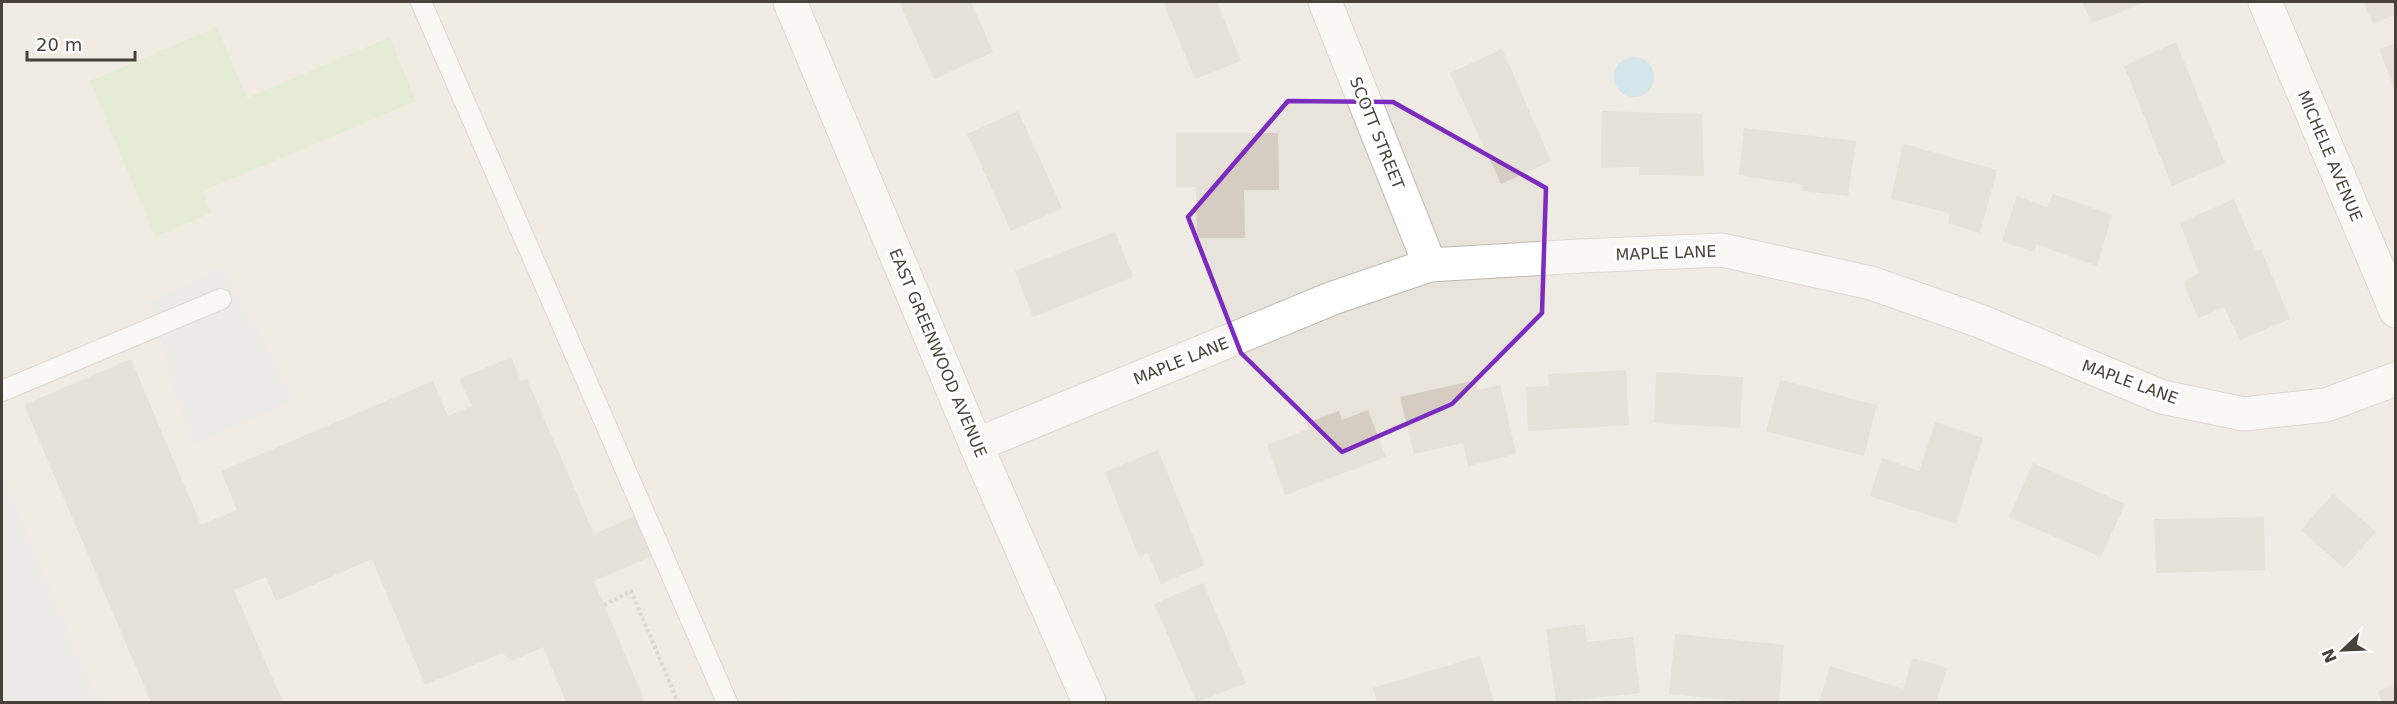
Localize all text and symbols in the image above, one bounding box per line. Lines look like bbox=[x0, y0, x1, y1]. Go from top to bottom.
scale bar bbox=[27, 24, 135, 62]
text: 20 m bbox=[36, 34, 82, 55]
street label: SCOTT STREET bbox=[1346, 74, 1408, 192]
street label: MICHELE AVENUE bbox=[2294, 88, 2366, 224]
street label: MAPLE LANE bbox=[1615, 242, 1717, 264]
street label: EAST GREENWOOD AVENUE bbox=[885, 246, 991, 460]
street label: MAPLE LANE bbox=[1131, 333, 1231, 389]
street label: MAPLE LANE bbox=[2079, 356, 2181, 408]
north arrow bbox=[2313, 620, 2373, 680]
text: N bbox=[2318, 646, 2341, 666]

